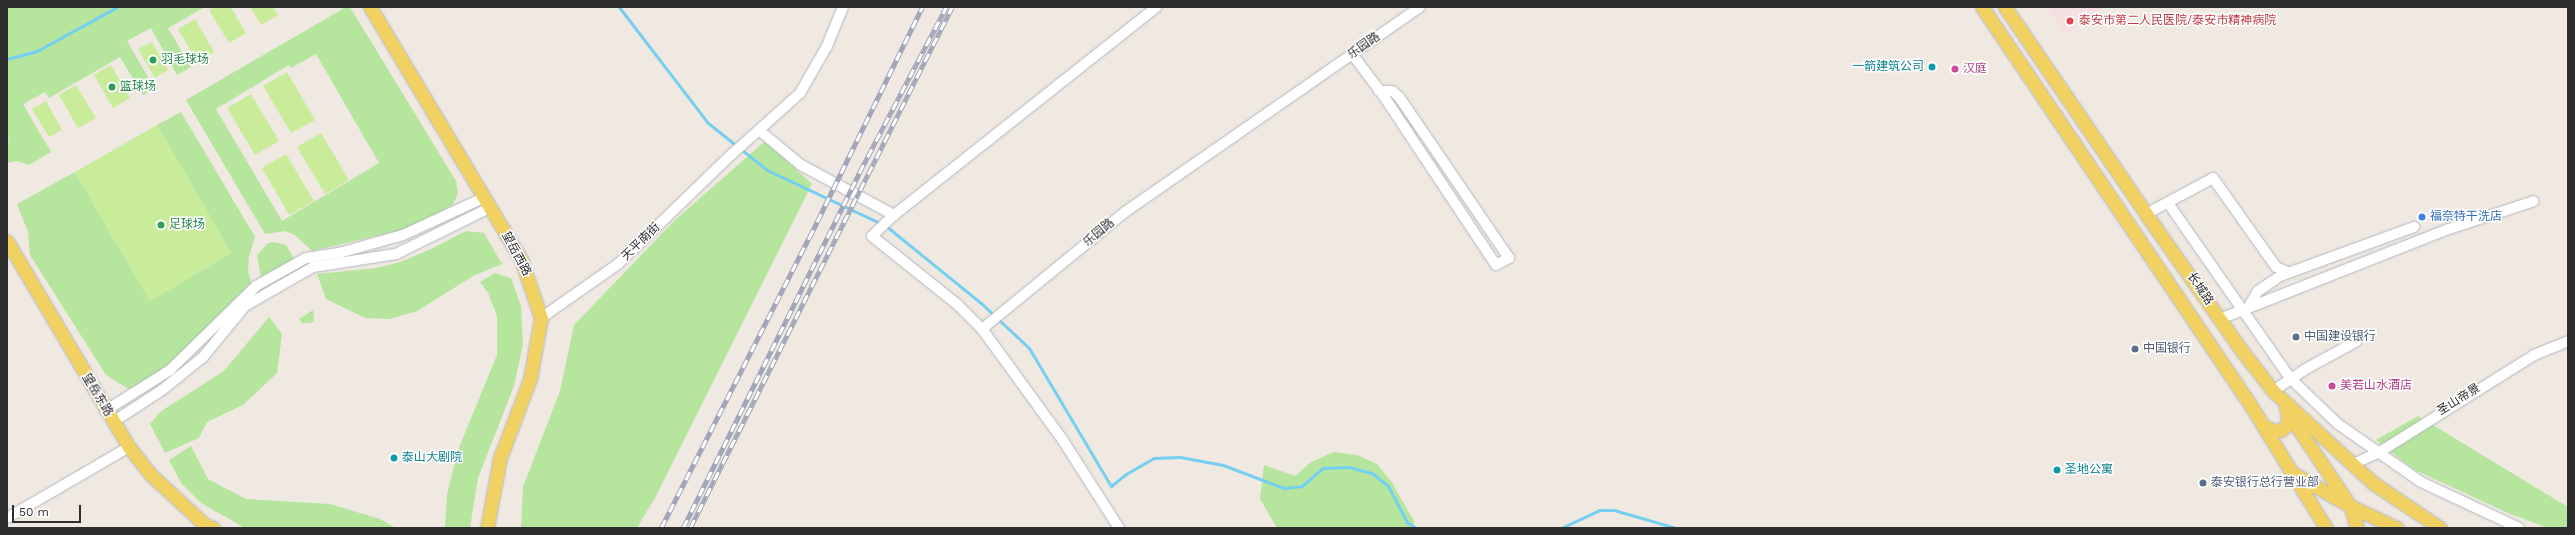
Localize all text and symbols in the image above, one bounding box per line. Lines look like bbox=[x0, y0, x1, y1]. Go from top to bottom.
place label: 泰安市第二人民医院/泰安市精神病院 bbox=[2079, 14, 2276, 28]
marker: 泰安市第二人民医院/泰安市精神病院 bbox=[2064, 15, 2076, 27]
street label: 乐园路 bbox=[1345, 30, 1383, 62]
place label: 羽毛球场 bbox=[161, 53, 209, 67]
marker: 羽毛球场 bbox=[148, 55, 158, 65]
place label: 一箭建筑公司 bbox=[1852, 60, 1924, 74]
marker: 一箭建筑公司 bbox=[1927, 62, 1937, 72]
place label: 汉庭 bbox=[1963, 62, 1987, 76]
marker: 汉庭 bbox=[1950, 64, 1960, 74]
place label: 篮球场 bbox=[120, 80, 156, 94]
marker: 篮球场 bbox=[107, 82, 117, 92]
place label: 福奈特干洗店 bbox=[2430, 210, 2502, 224]
marker: 福奈特干洗店 bbox=[2417, 212, 2427, 222]
street label: 乐园路 bbox=[1081, 216, 1117, 250]
place label: 足球场 bbox=[169, 218, 205, 232]
marker: 足球场 bbox=[156, 220, 166, 230]
street label: 天平南街 bbox=[619, 220, 663, 264]
street label: 望岳西路 bbox=[498, 229, 534, 279]
street label: 长城路 bbox=[2184, 270, 2216, 308]
place label: 中国建设银行 bbox=[2304, 330, 2376, 344]
marker: 中国建设银行 bbox=[2291, 332, 2301, 342]
place label: 中国银行 bbox=[2143, 342, 2191, 356]
marker: 中国银行 bbox=[2130, 344, 2140, 354]
street label: 望岳东路 bbox=[78, 371, 116, 419]
place label: 美若山水酒店 bbox=[2340, 379, 2412, 393]
marker: 美若山水酒店 bbox=[2327, 381, 2337, 391]
street label: 圣山帝景 bbox=[2435, 381, 2483, 419]
place label: 泰山大剧院 bbox=[402, 451, 462, 465]
marker: 泰山大剧院 bbox=[389, 453, 399, 463]
place label: 圣地公寓 bbox=[2065, 463, 2113, 477]
marker: 圣地公寓 bbox=[2052, 465, 2062, 475]
place label: 泰安银行总行营业部 bbox=[2211, 476, 2319, 490]
marker: 泰安银行总行营业部 bbox=[2198, 478, 2208, 488]
scale bar bbox=[14, 497, 83, 523]
text: 50 m bbox=[19, 505, 49, 519]

